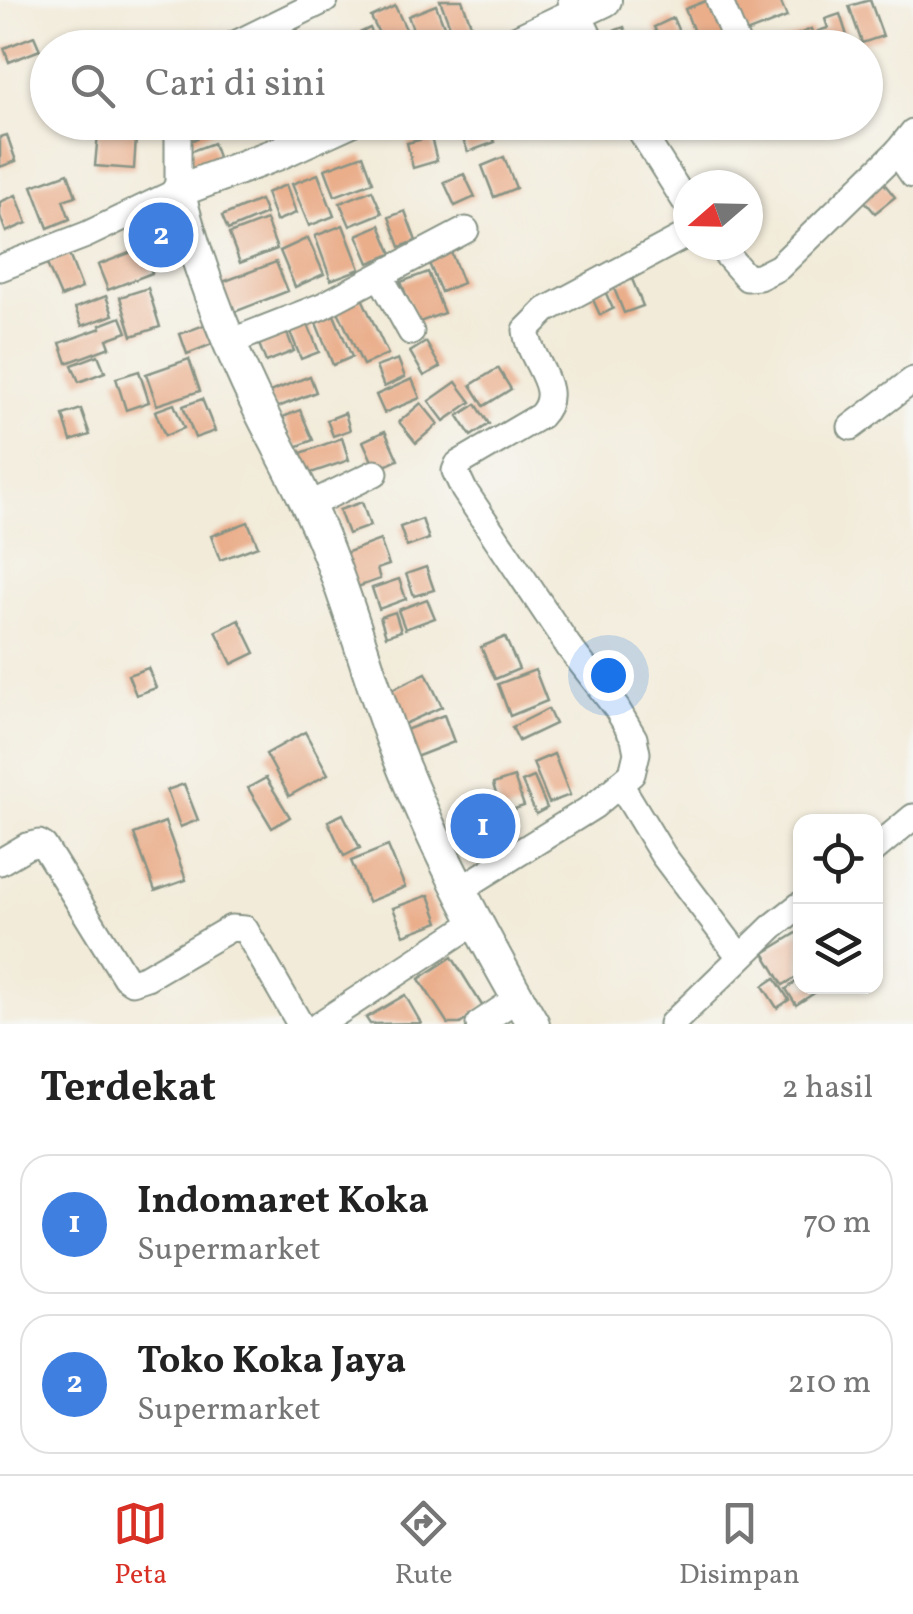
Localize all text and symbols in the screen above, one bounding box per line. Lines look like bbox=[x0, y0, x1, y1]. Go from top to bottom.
search box bbox=[30, 30, 883, 140]
icon: search bbox=[65, 58, 120, 113]
text: Cari di sini bbox=[145, 59, 326, 112]
north arrow bbox=[673, 170, 763, 260]
pin: 2 bbox=[128, 198, 194, 272]
your location bbox=[583, 650, 634, 701]
pin: 1 bbox=[450, 788, 516, 864]
map controls bbox=[793, 814, 883, 994]
button: locate bbox=[793, 814, 883, 904]
button: layers bbox=[793, 904, 883, 994]
text: Terdekat bbox=[40, 1060, 216, 1119]
text: 2 hasil bbox=[782, 1067, 873, 1111]
text: Indomaret Koka bbox=[137, 1176, 429, 1229]
text: 1 bbox=[68, 1202, 81, 1246]
text: 70 m bbox=[803, 1202, 871, 1246]
text: Supermarket bbox=[137, 1229, 321, 1273]
text: Toko Koka Jaya bbox=[137, 1336, 406, 1389]
text: 2 bbox=[66, 1362, 83, 1406]
text: 210 m bbox=[787, 1362, 871, 1406]
text: Supermarket bbox=[137, 1389, 321, 1433]
tab: Peta bbox=[113, 1496, 168, 1595]
tab: Rute bbox=[395, 1496, 452, 1595]
tab: Disimpan bbox=[679, 1496, 800, 1595]

